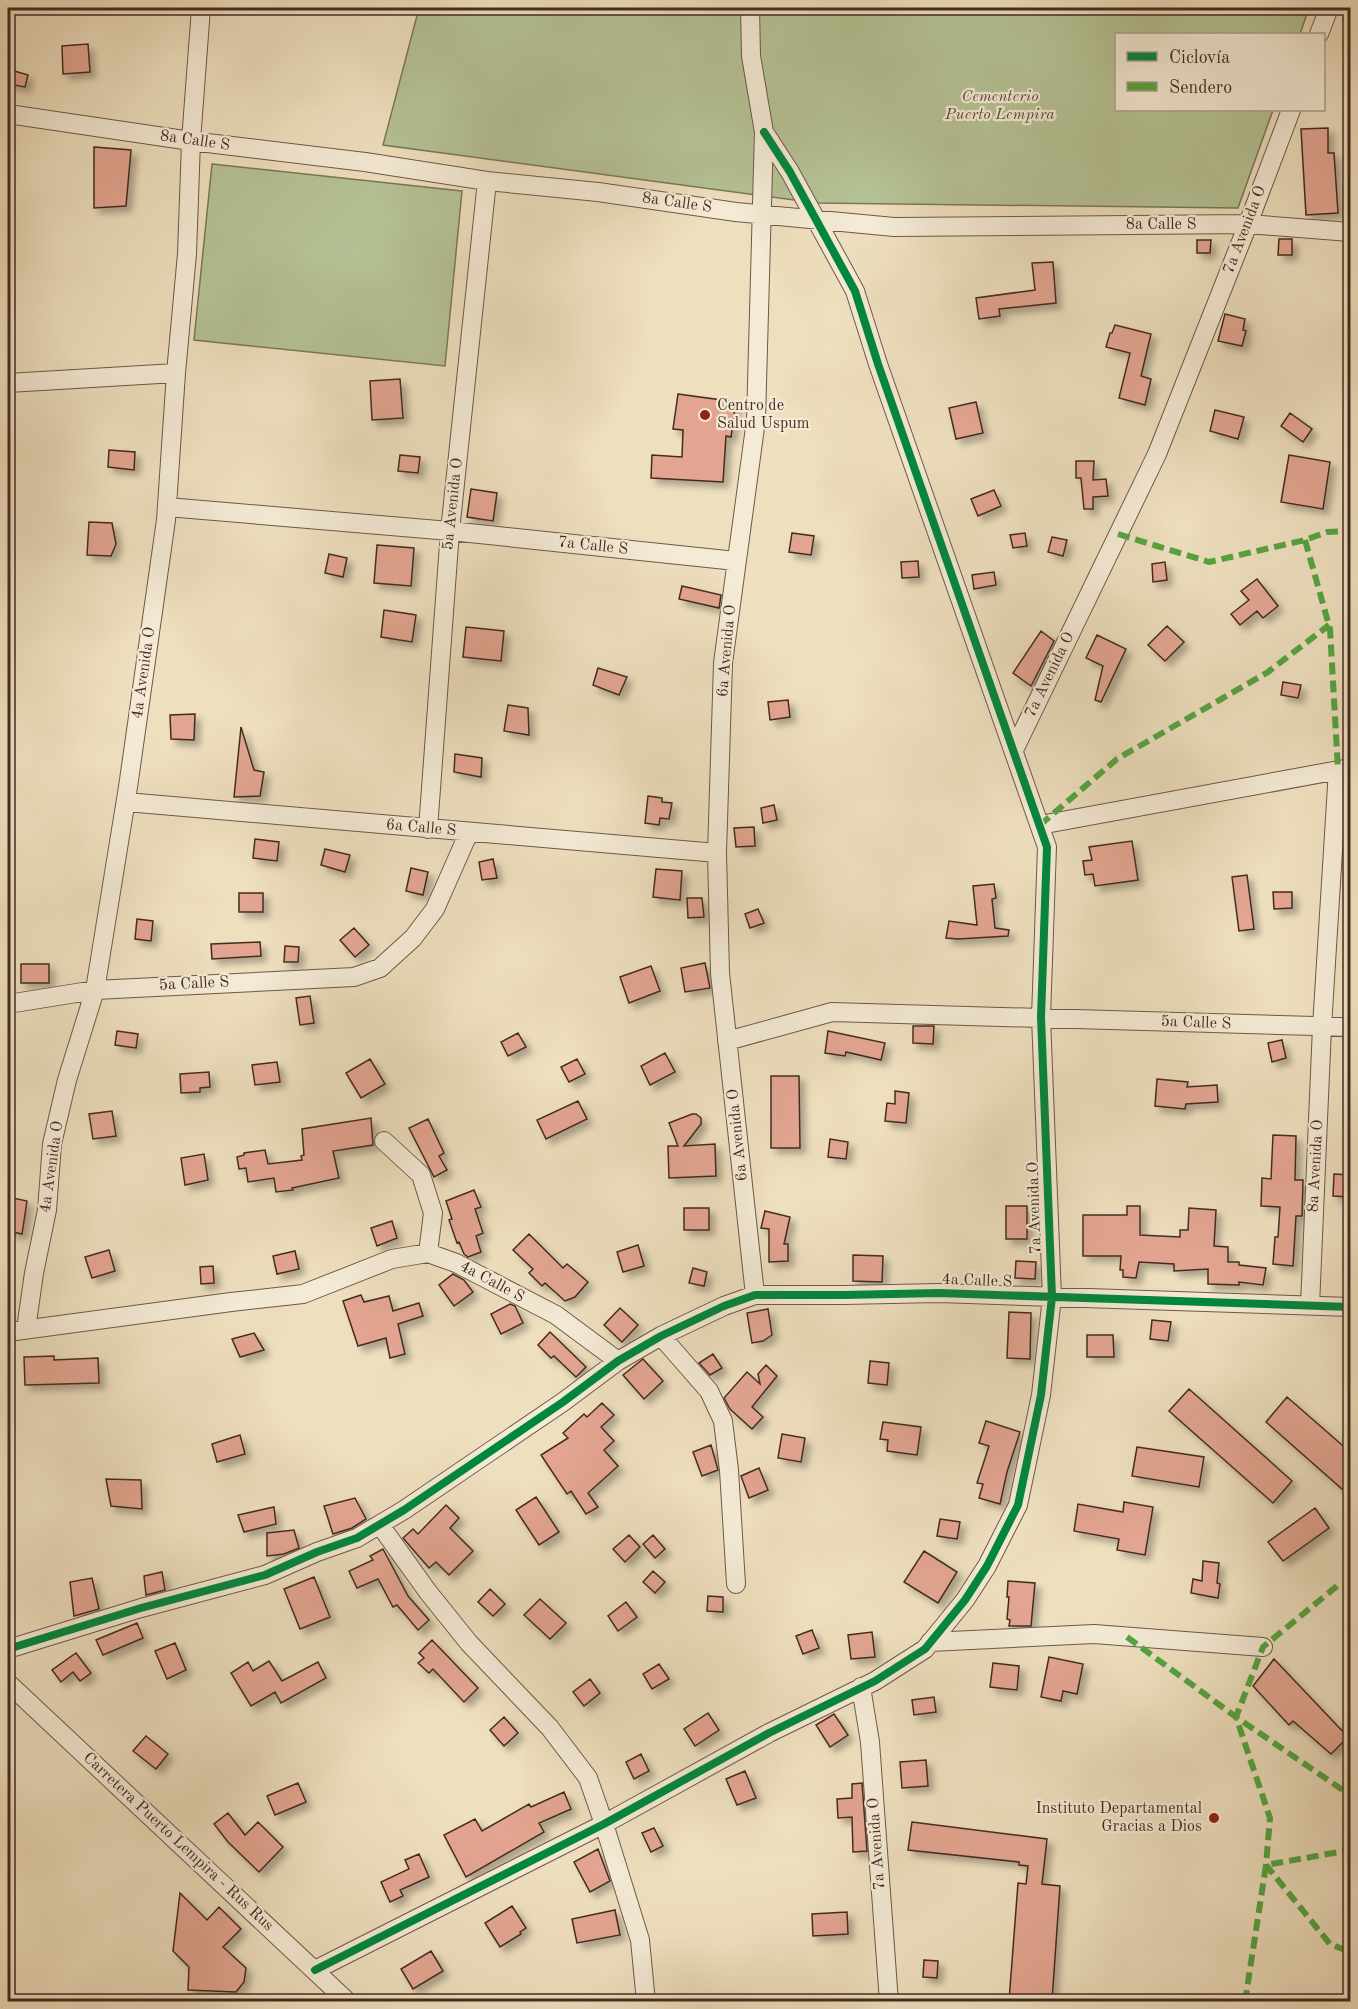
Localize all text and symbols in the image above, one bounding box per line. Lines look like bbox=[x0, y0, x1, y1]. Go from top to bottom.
legend bbox=[1115, 33, 1325, 111]
text: Ciclovía bbox=[1169, 49, 1230, 67]
text: Sendero bbox=[1169, 79, 1232, 97]
park label: Cementerio Puerto Lempira bbox=[944, 89, 1055, 123]
street label: 8a Calle S bbox=[159, 128, 231, 154]
street label: 7a Avenida O bbox=[1221, 184, 1269, 276]
street label: 8a Calle S bbox=[641, 190, 713, 216]
street label: 8a Calle S bbox=[1126, 217, 1196, 233]
place label: Centro de Salud Uspum bbox=[717, 398, 810, 432]
marker: Centro de Salud Uspum bbox=[698, 408, 712, 422]
street label: 5a Avenida O bbox=[440, 457, 466, 551]
street label: 7a Calle S bbox=[557, 534, 629, 558]
street label: 6a Avenida O bbox=[715, 604, 739, 698]
street label: 4a Avenida O bbox=[130, 626, 158, 720]
street label: 7a Avenida O bbox=[1022, 630, 1078, 720]
street label: 6a Calle S bbox=[385, 817, 457, 839]
street label: 5a Calle S bbox=[158, 974, 230, 994]
street label: 5a Calle S bbox=[1160, 1014, 1232, 1032]
street label: 6a Avenida O bbox=[725, 1088, 751, 1182]
street label: 8a Avenida O bbox=[1306, 1119, 1326, 1213]
street label: 4a Avenida O bbox=[38, 1120, 66, 1214]
street label: 7a Avenida O bbox=[1025, 1161, 1045, 1255]
street label: 4a Calle S bbox=[457, 1258, 527, 1306]
street label: 4a Calle S bbox=[941, 1272, 1013, 1290]
street label: Carretera Puerto Lempira - Rus Rus bbox=[80, 1750, 276, 1934]
street label: 7a Avenida O bbox=[866, 1797, 888, 1891]
place label: Instituto Departamental Gracias a Dios bbox=[1035, 1801, 1202, 1835]
marker: Instituto Departamental Gracias a Dios bbox=[1207, 1811, 1221, 1825]

